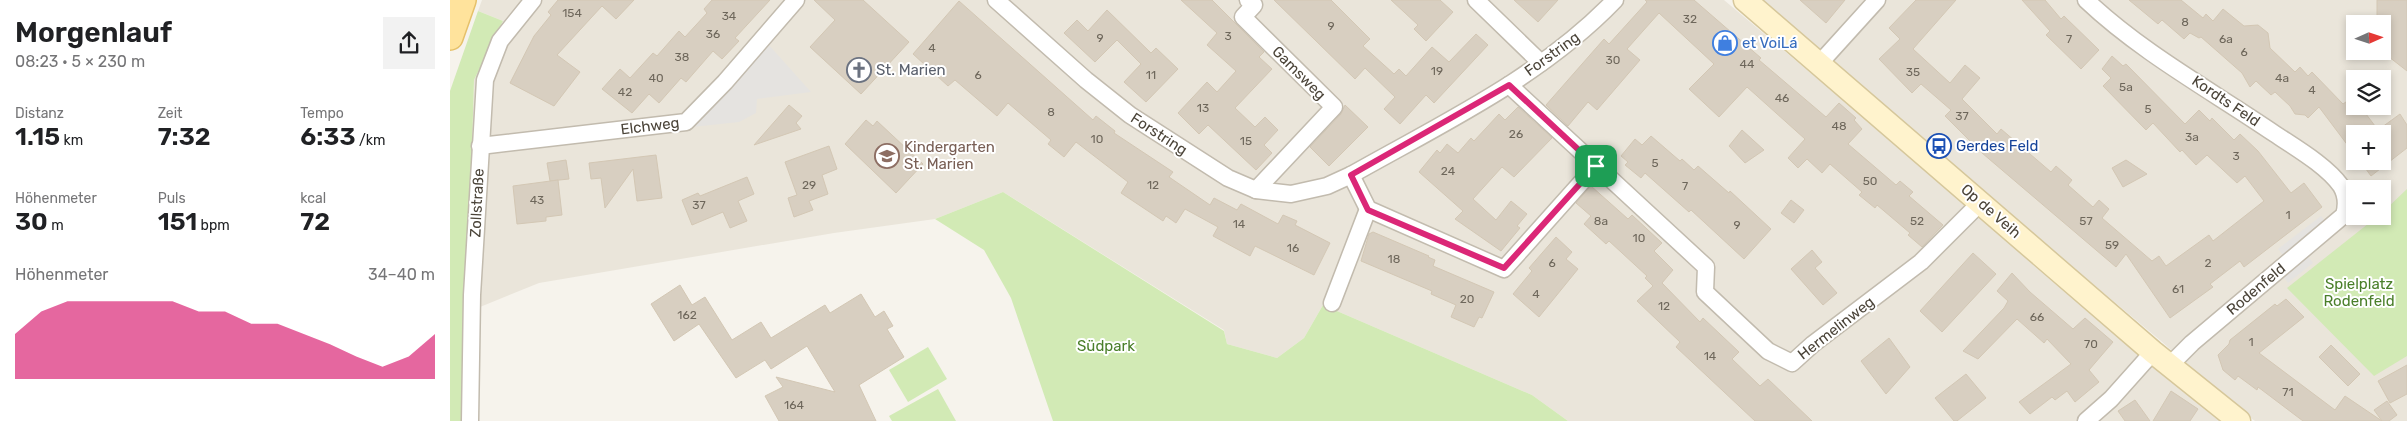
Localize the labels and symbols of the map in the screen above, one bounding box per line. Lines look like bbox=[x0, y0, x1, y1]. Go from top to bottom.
house number: 154 bbox=[562, 6, 582, 20]
house number: 34 bbox=[722, 9, 737, 23]
house number: 32 bbox=[1683, 12, 1697, 26]
house number: 8 bbox=[2181, 15, 2189, 29]
north arrow bbox=[2346, 15, 2391, 60]
house number: 9 bbox=[1327, 19, 1335, 33]
house number: 36 bbox=[706, 27, 720, 41]
street label: Forstring bbox=[1521, 28, 1583, 80]
house number: 3 bbox=[1224, 29, 1232, 43]
shop icon: et VoiLá bbox=[1712, 30, 1738, 56]
house number: 9 bbox=[1096, 31, 1104, 45]
house number: 7 bbox=[2066, 32, 2072, 46]
house number: 6a bbox=[2219, 32, 2233, 46]
place label: et VoiLá bbox=[1742, 34, 1798, 52]
house number: 4 bbox=[928, 41, 936, 55]
street label: Gamsweg bbox=[1268, 42, 1330, 104]
house number: 6 bbox=[2240, 45, 2248, 59]
house number: 38 bbox=[675, 50, 689, 64]
house number: 30 bbox=[1606, 53, 1620, 67]
church icon: St. Marien bbox=[846, 57, 872, 83]
house number: 44 bbox=[1740, 57, 1755, 71]
place label: St. Marien bbox=[876, 61, 946, 79]
house number: 19 bbox=[1431, 64, 1443, 78]
house number: 35 bbox=[1906, 65, 1920, 79]
house number: 6 bbox=[974, 68, 982, 82]
house number: 11 bbox=[1146, 68, 1156, 82]
house number: 40 bbox=[648, 71, 664, 85]
house number: 4a bbox=[2275, 71, 2289, 85]
street label: Kordts Feld bbox=[2188, 72, 2264, 130]
house number: 5a bbox=[2119, 80, 2133, 94]
house number: 4 bbox=[2308, 83, 2316, 97]
house number: 42 bbox=[618, 85, 632, 99]
house number: 46 bbox=[1775, 91, 1789, 105]
house number: 13 bbox=[1197, 101, 1209, 115]
house number: 5 bbox=[2144, 102, 2152, 116]
house number: 8 bbox=[1047, 105, 1055, 119]
street label: Forstring bbox=[1127, 109, 1191, 159]
house number: 37 bbox=[1955, 109, 1969, 123]
street label: Elchweg bbox=[620, 113, 680, 139]
house number: 48 bbox=[1831, 119, 1847, 133]
house number: 26 bbox=[1509, 127, 1523, 141]
house number: 3a bbox=[2185, 130, 2199, 144]
house number: 10 bbox=[1091, 132, 1103, 146]
bus stop icon: Gerdes Feld bbox=[1926, 133, 1952, 159]
house number: 15 bbox=[1240, 134, 1252, 148]
place label: Gerdes Feld bbox=[1956, 137, 2038, 155]
place label: Kindergarten St. Marien bbox=[904, 138, 995, 173]
school or university icon: Kindergarten St. Marien bbox=[874, 143, 900, 169]
pin bbox=[1575, 145, 1617, 187]
house number: 3 bbox=[2232, 149, 2240, 163]
house number: 5 bbox=[1651, 156, 1659, 170]
house number: 24 bbox=[1441, 164, 1456, 178]
street label: Zollstraße bbox=[466, 168, 488, 238]
house number: 50 bbox=[1863, 174, 1877, 188]
house number: 29 bbox=[802, 178, 816, 192]
house number: 12 bbox=[1147, 178, 1159, 192]
house number: 7 bbox=[1682, 179, 1688, 193]
street label: Op de Veih bbox=[1957, 180, 2025, 242]
house number: 43 bbox=[530, 193, 544, 207]
house number: 37 bbox=[692, 198, 706, 212]
house number: 1 bbox=[2285, 208, 2291, 222]
house number: 8a bbox=[1594, 214, 1608, 228]
house number: 52 bbox=[1910, 214, 1924, 228]
house number: 57 bbox=[2079, 214, 2093, 228]
house number: 14 bbox=[1233, 217, 1246, 231]
house number: 9 bbox=[1733, 218, 1741, 232]
house number: 10 bbox=[1633, 231, 1645, 245]
house number: 59 bbox=[2105, 238, 2119, 252]
house number: 16 bbox=[1287, 241, 1299, 255]
house number: 18 bbox=[1388, 252, 1400, 266]
house number: 6 bbox=[1548, 256, 1556, 270]
house number: 2 bbox=[2204, 256, 2212, 270]
street label: Rodenfeld bbox=[2223, 259, 2289, 319]
park label: Spielplatz Rodenfeld bbox=[2323, 275, 2395, 310]
house number: 61 bbox=[2172, 282, 2184, 296]
house number: 4 bbox=[1532, 287, 1540, 301]
house number: 20 bbox=[1460, 292, 1474, 306]
street label: Hermelinweg bbox=[1794, 293, 1878, 363]
house number: 12 bbox=[1658, 299, 1670, 313]
house number: 162 bbox=[677, 308, 697, 322]
house number: 66 bbox=[2030, 310, 2044, 324]
house number: 1 bbox=[2248, 335, 2254, 349]
park label: Südpark bbox=[1077, 337, 1135, 355]
house number: 70 bbox=[2084, 337, 2098, 351]
house number: 14 bbox=[1704, 349, 1717, 363]
house number: 71 bbox=[2282, 385, 2294, 399]
house number: 164 bbox=[784, 398, 804, 412]

